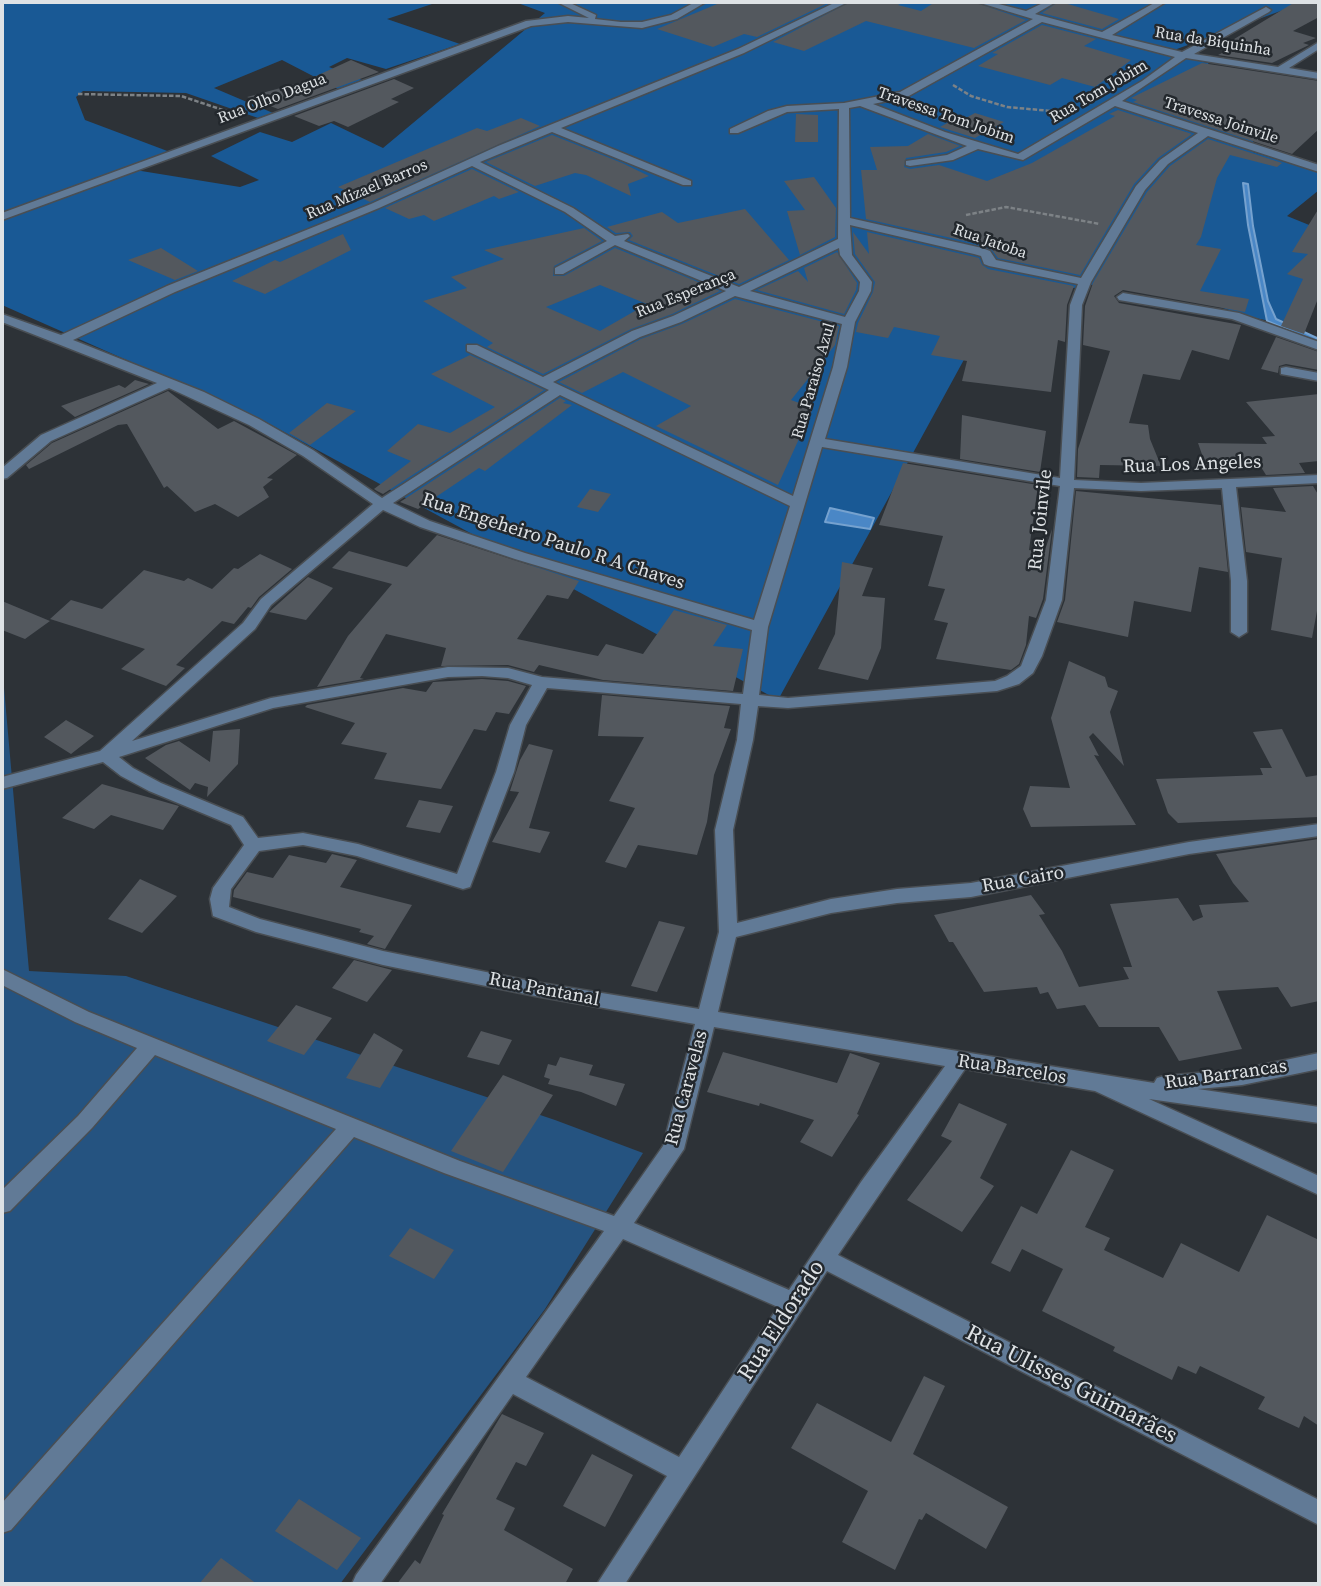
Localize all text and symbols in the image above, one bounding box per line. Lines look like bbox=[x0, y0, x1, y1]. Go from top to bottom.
street label: Rua da Biquinha bbox=[1153, 23, 1273, 61]
street label: Rua Tom Jobim bbox=[1047, 56, 1151, 128]
street label: Rua Olho Dagua bbox=[215, 69, 329, 129]
street label: Travessa Tom Jobim bbox=[875, 84, 1017, 148]
street label: Travessa Joinvile bbox=[1161, 93, 1281, 149]
street label: Rua Mizael Barros bbox=[304, 156, 430, 224]
street label: Rua Jatoba bbox=[951, 220, 1029, 264]
street label: Rua Esperança bbox=[633, 265, 739, 323]
street label: Rua Paraiso Azul bbox=[788, 321, 840, 441]
street label: Rua Los Angeles bbox=[1122, 451, 1262, 479]
street label: Rua Joinvile bbox=[1024, 468, 1058, 572]
street label: Rua Engeheiro Paulo R A Chaves bbox=[419, 489, 687, 595]
street label: Rua Cairo bbox=[980, 862, 1066, 898]
street label: Rua Pantanal bbox=[487, 968, 601, 1012]
street label: Rua Caravelas bbox=[661, 1028, 713, 1148]
street label: Rua Barcelos bbox=[956, 1050, 1068, 1090]
street label: Rua Barrancas bbox=[1164, 1055, 1288, 1095]
street label: Rua Eldorado bbox=[733, 1255, 831, 1387]
street label: Rua Ulisses Guimarães bbox=[961, 1320, 1181, 1450]

